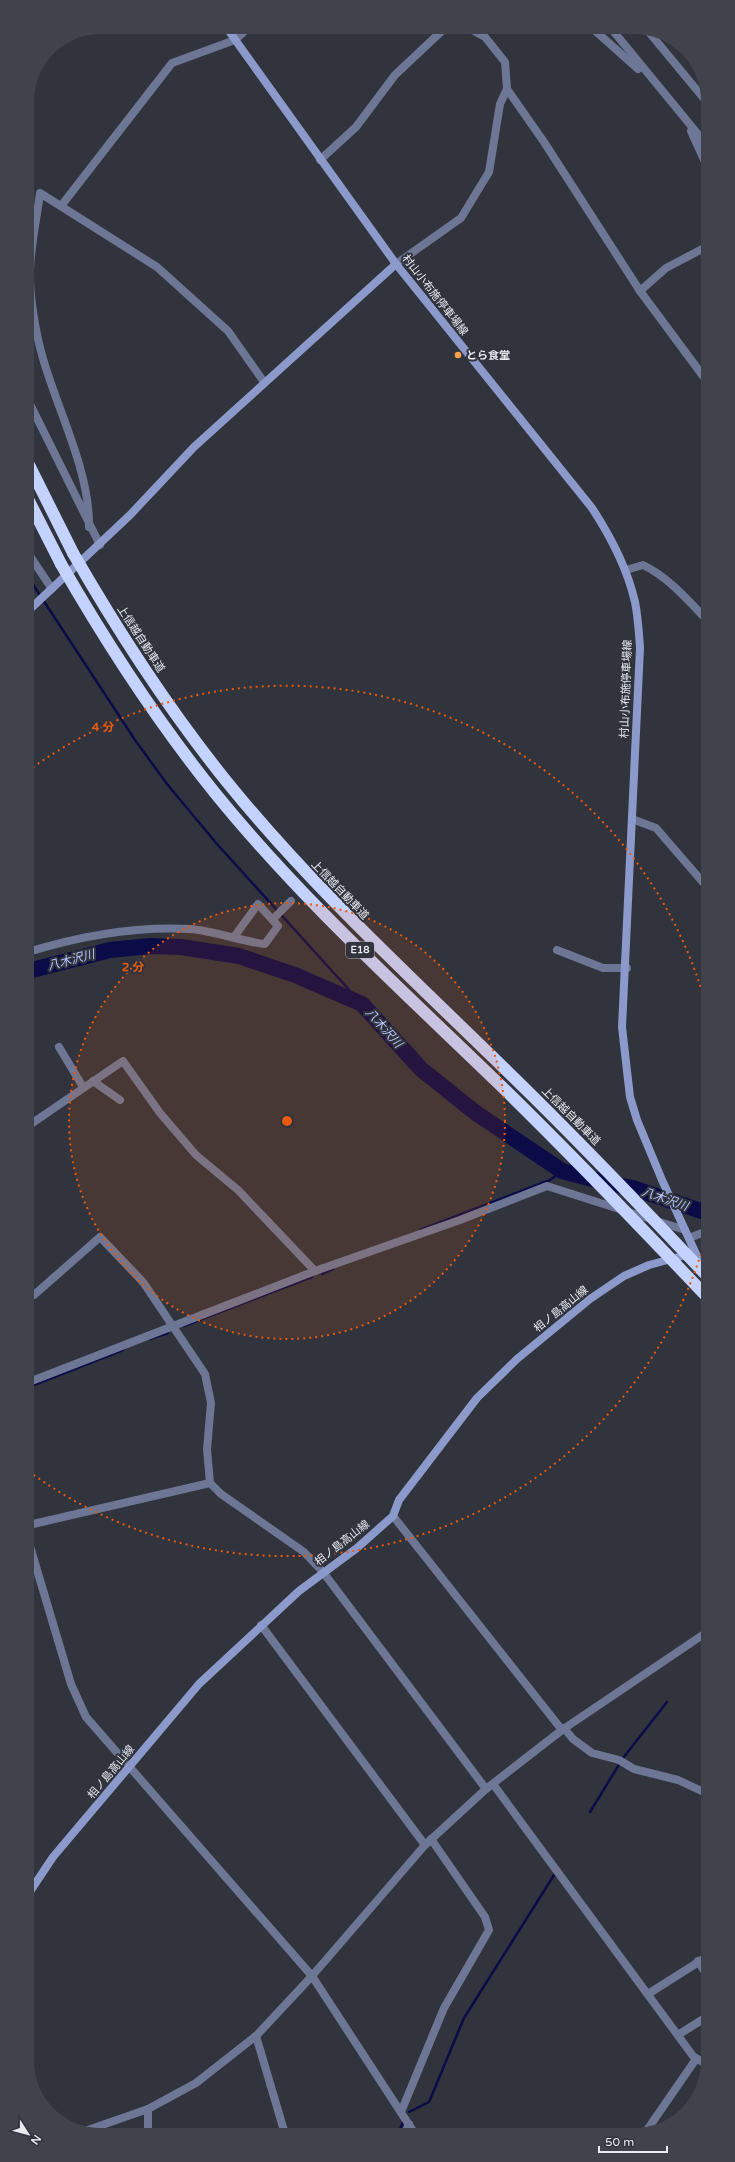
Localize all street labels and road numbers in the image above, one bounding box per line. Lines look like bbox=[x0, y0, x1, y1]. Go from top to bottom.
street label: 村山小布施停車場線 bbox=[399, 252, 471, 338]
street label: 上信越自動車道 bbox=[115, 603, 167, 675]
street label: 村山小布施停車場線 bbox=[618, 639, 634, 739]
street label: 上信越自動車道 bbox=[309, 858, 371, 922]
road number: E18 bbox=[346, 942, 374, 958]
street label: 上信越自動車道 bbox=[539, 1084, 603, 1148]
street label: 相ノ島高山線 bbox=[531, 1283, 591, 1335]
street label: 相ノ島高山線 bbox=[312, 1518, 372, 1568]
street label: 相ノ島高山線 bbox=[85, 1743, 137, 1801]

